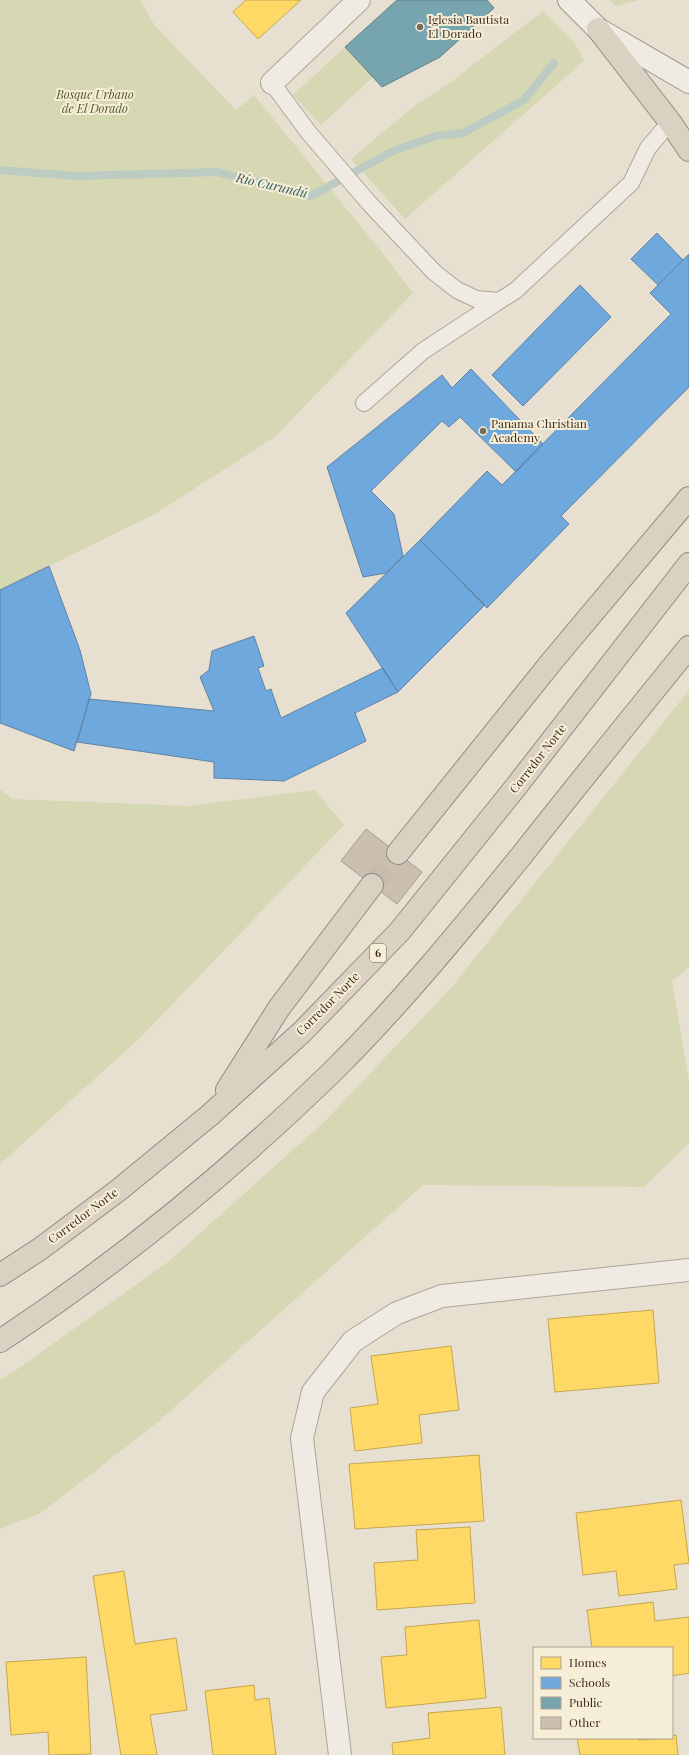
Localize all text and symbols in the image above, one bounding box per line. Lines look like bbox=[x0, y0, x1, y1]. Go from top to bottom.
place label: Iglesia Bautista El Dorado bbox=[428, 11, 509, 41]
marker: Iglesia Bautista El Dorado bbox=[415, 22, 425, 32]
park label: Bosque Urbano de El Dorado bbox=[55, 86, 134, 116]
water label: Río Curundú bbox=[234, 168, 310, 201]
place label: Panama Christian Academy bbox=[490, 415, 587, 445]
marker: Panama Christian Academy bbox=[478, 426, 488, 436]
street label: Corredor Norte bbox=[505, 721, 569, 796]
road number: 6 bbox=[370, 944, 386, 962]
street label: Corredor Norte bbox=[292, 968, 362, 1038]
street label: Corredor Norte bbox=[44, 1184, 121, 1247]
legend bbox=[533, 1647, 673, 1739]
text: Homes bbox=[569, 1654, 607, 1670]
text: Schools bbox=[569, 1674, 610, 1690]
text: Public bbox=[569, 1694, 603, 1710]
text: Other bbox=[569, 1714, 601, 1730]

